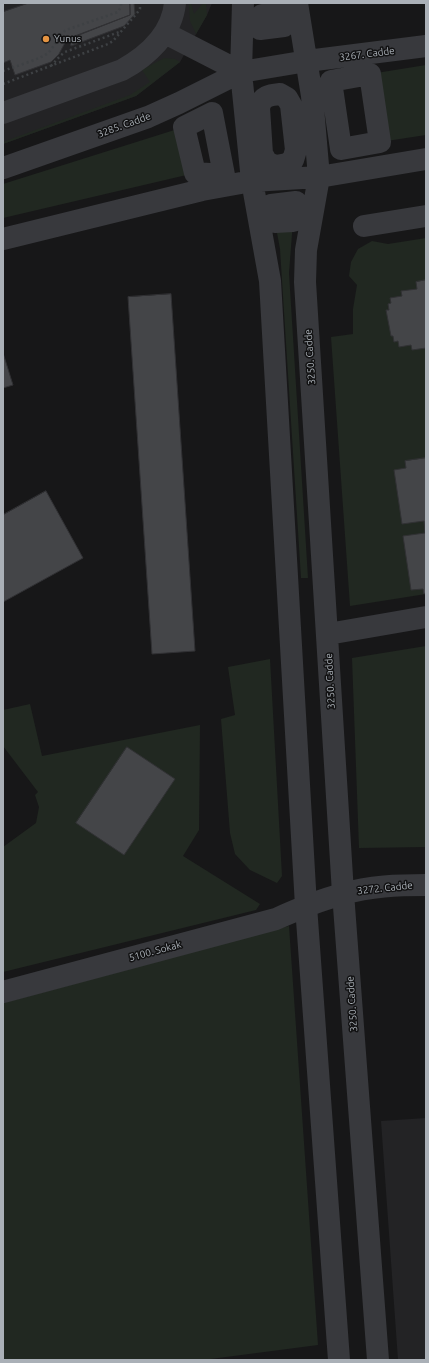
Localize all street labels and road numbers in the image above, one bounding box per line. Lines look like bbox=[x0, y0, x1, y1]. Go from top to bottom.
street label: 3267. Cadde bbox=[339, 45, 395, 63]
street label: 3285. Cadde bbox=[96, 110, 152, 140]
street label: 3250. Cadde bbox=[302, 329, 318, 385]
street label: 3250. Cadde bbox=[323, 653, 337, 709]
street label: 3272. Cadde bbox=[357, 879, 413, 897]
street label: 5100. Sokak bbox=[128, 938, 182, 964]
street label: 3250. Cadde bbox=[344, 976, 360, 1032]

